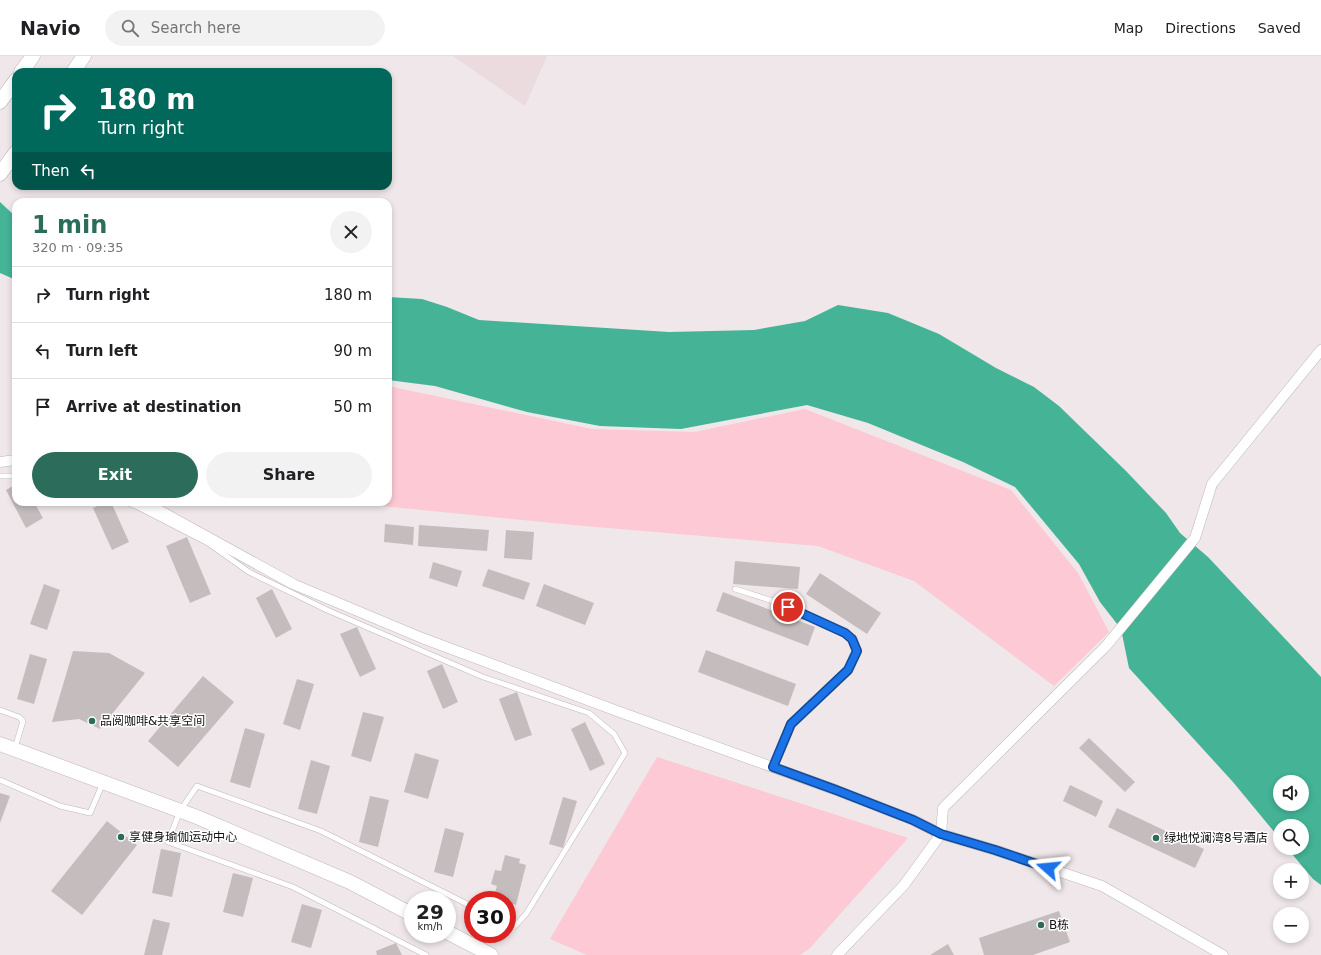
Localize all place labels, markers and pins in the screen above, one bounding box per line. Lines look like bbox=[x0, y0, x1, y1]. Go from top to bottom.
pin bbox=[771, 590, 805, 624]
place label: 品阅咖啡&共享空间 bbox=[100, 714, 205, 728]
marker: 品阅咖啡&共享空间 bbox=[87, 716, 97, 726]
place label: 享健身瑜伽运动中心 bbox=[129, 830, 237, 844]
place label: 绿地悦澜湾8号酒店 bbox=[1164, 831, 1268, 845]
marker: 享健身瑜伽运动中心 bbox=[116, 832, 126, 842]
marker: 绿地悦澜湾8号酒店 bbox=[1151, 833, 1161, 843]
place label: B栋 bbox=[1049, 918, 1069, 932]
marker: B栋 bbox=[1036, 920, 1046, 930]

